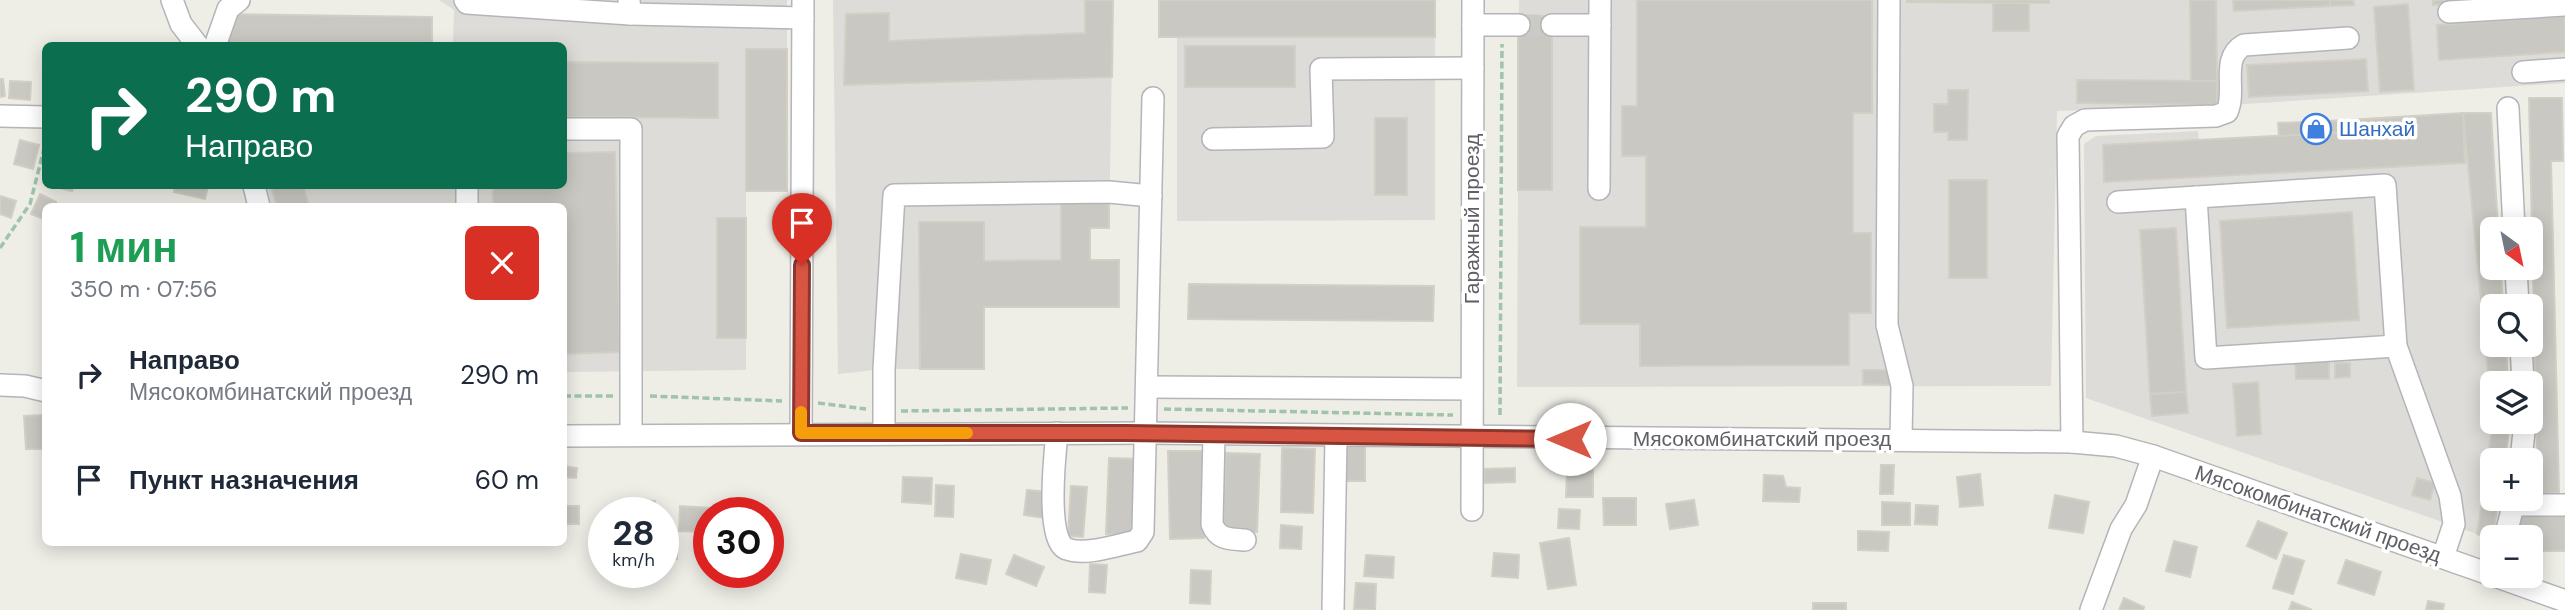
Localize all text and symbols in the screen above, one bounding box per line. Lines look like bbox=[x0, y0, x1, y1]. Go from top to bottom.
text: 290 m bbox=[185, 63, 336, 127]
icon: right bbox=[70, 70, 161, 161]
shop icon: Шанхай bbox=[2299, 112, 2333, 146]
place label: Шанхай bbox=[2339, 115, 2415, 143]
text: Направо bbox=[185, 125, 313, 167]
street label: Гаражный проезд bbox=[1458, 134, 1486, 304]
pin bbox=[772, 193, 832, 265]
icon: arrive bbox=[783, 204, 821, 242]
north arrow bbox=[2480, 217, 2543, 280]
map controls bbox=[2480, 217, 2543, 588]
text: 1 мин bbox=[70, 220, 178, 275]
button: close bbox=[465, 226, 539, 300]
text: 350 m · 07:56 bbox=[70, 274, 218, 304]
button: search bbox=[2480, 294, 2543, 357]
text: Направо bbox=[129, 343, 240, 377]
icon: right bbox=[70, 356, 108, 394]
text: 290 m bbox=[460, 358, 539, 392]
button: layers bbox=[2480, 371, 2543, 434]
text: Мясокомбинатский проезд bbox=[129, 377, 412, 407]
position arrow bbox=[1533, 402, 1607, 476]
street label: Мясокомбинатский проезд bbox=[1633, 425, 1891, 453]
button: + bbox=[2480, 448, 2543, 511]
street label: Мясокомбинатский проезд bbox=[2191, 459, 2445, 569]
icon: arrive bbox=[70, 461, 108, 499]
text: Пункт назначения bbox=[129, 463, 359, 497]
text: 60 m bbox=[475, 463, 539, 497]
speed limit sign: 30 bbox=[693, 497, 784, 588]
text: 28 bbox=[612, 510, 655, 556]
button: − bbox=[2480, 525, 2543, 588]
text: km/h bbox=[612, 548, 655, 572]

